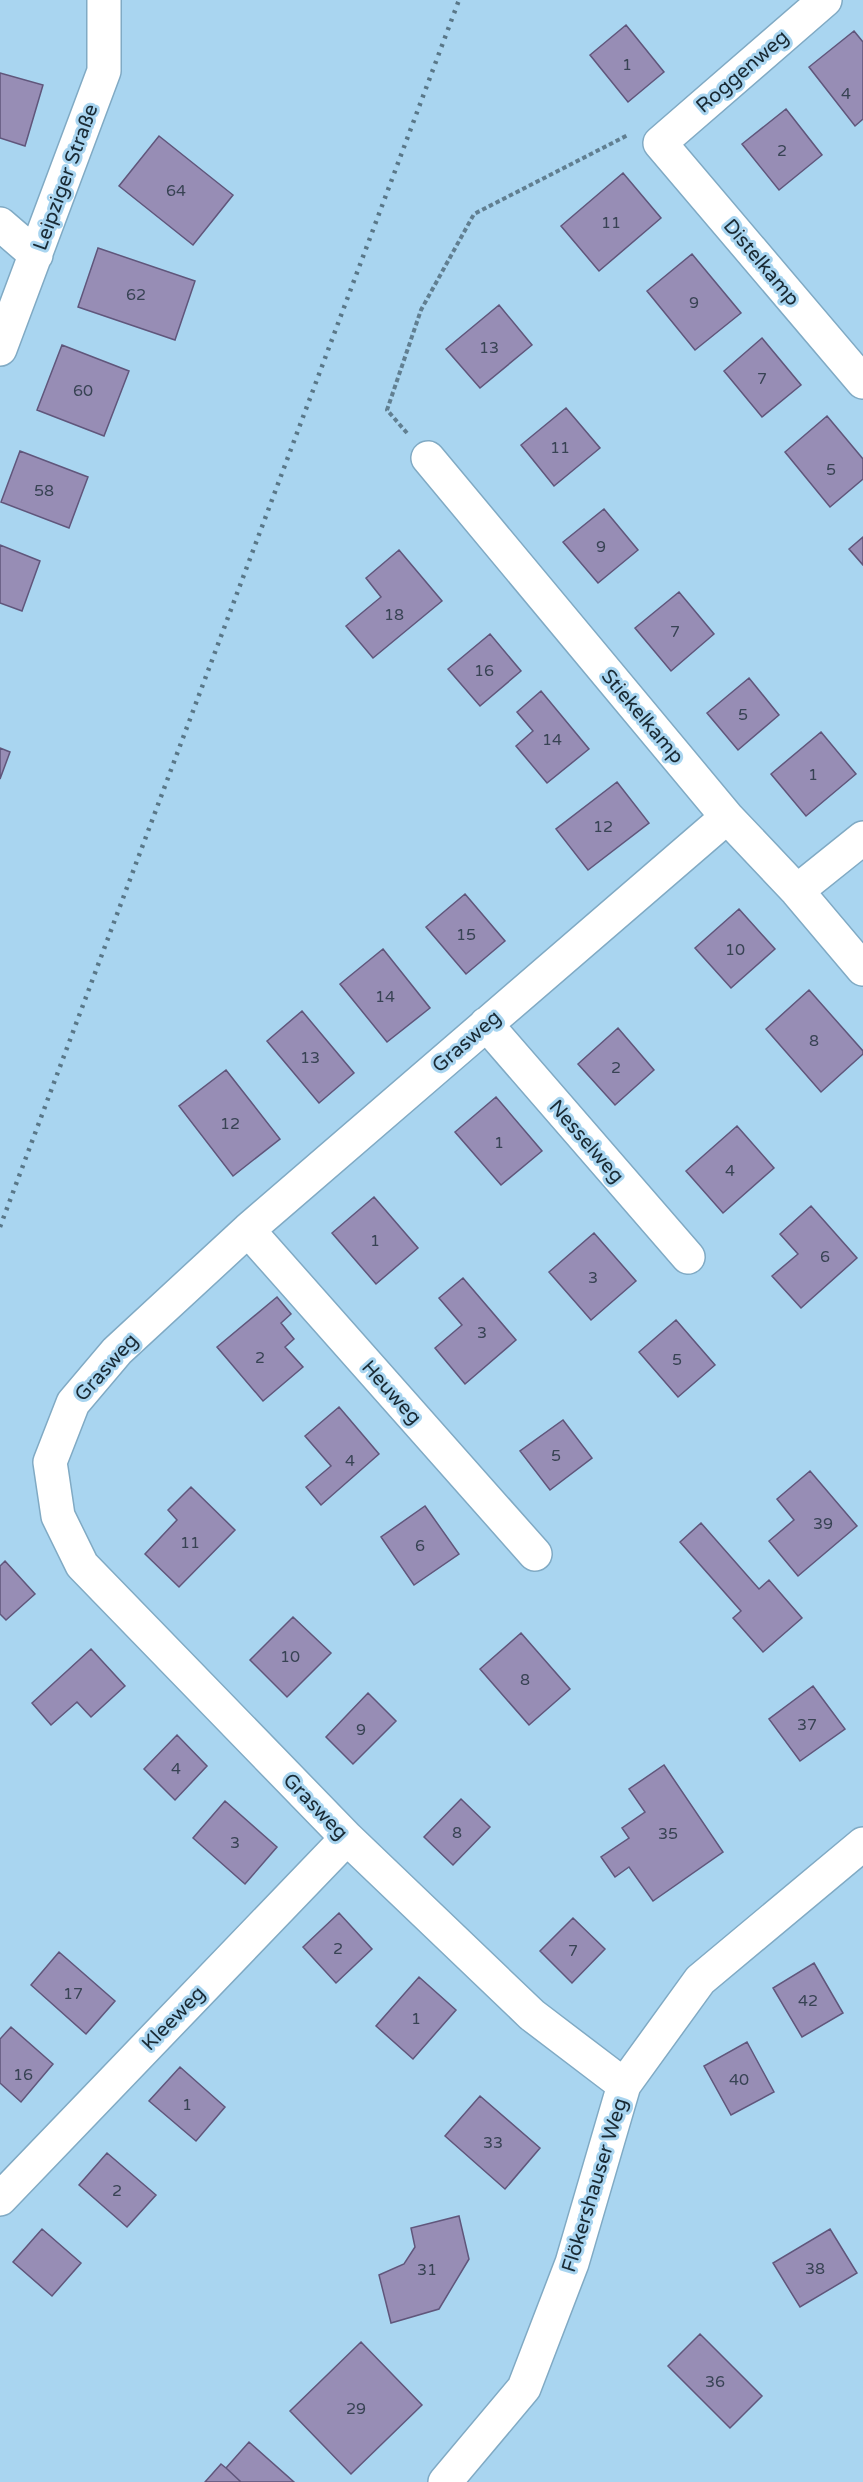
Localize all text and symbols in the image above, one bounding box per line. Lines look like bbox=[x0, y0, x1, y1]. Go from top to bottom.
street label: Roggenweg bbox=[692, 25, 794, 118]
house number: 1 bbox=[622, 55, 632, 75]
house number: 4 bbox=[841, 84, 851, 104]
street label: Leipziger Straße bbox=[28, 101, 104, 254]
house number: 2 bbox=[777, 141, 787, 161]
house number: 64 bbox=[166, 181, 186, 201]
house number: 11 bbox=[601, 213, 621, 233]
street label: Distelkamp bbox=[718, 214, 805, 311]
house number: 62 bbox=[126, 285, 146, 305]
house number: 9 bbox=[689, 293, 699, 313]
house number: 13 bbox=[479, 338, 499, 358]
house number: 7 bbox=[757, 369, 767, 389]
house number: 60 bbox=[73, 381, 93, 401]
house number: 11 bbox=[550, 438, 570, 458]
house number: 5 bbox=[826, 460, 836, 480]
house number: 58 bbox=[34, 481, 54, 501]
house number: 9 bbox=[596, 537, 606, 557]
house number: 18 bbox=[384, 605, 404, 625]
house number: 7 bbox=[670, 622, 680, 642]
house number: 16 bbox=[474, 661, 494, 681]
street label: Stiekelkamp bbox=[596, 665, 689, 769]
house number: 5 bbox=[738, 705, 748, 725]
house number: 14 bbox=[542, 730, 562, 750]
house number: 1 bbox=[808, 765, 818, 785]
house number: 12 bbox=[593, 817, 613, 837]
house number: 15 bbox=[456, 925, 476, 945]
house number: 10 bbox=[725, 940, 745, 960]
house number: 14 bbox=[375, 987, 395, 1007]
street label: Grasweg bbox=[427, 1005, 506, 1078]
house number: 8 bbox=[809, 1031, 819, 1051]
house number: 13 bbox=[300, 1048, 320, 1068]
house number: 2 bbox=[611, 1058, 621, 1078]
street label: Nesselweg bbox=[544, 1095, 629, 1188]
house number: 12 bbox=[220, 1114, 240, 1134]
house number: 1 bbox=[494, 1133, 504, 1153]
house number: 4 bbox=[725, 1161, 735, 1181]
house number: 1 bbox=[370, 1231, 380, 1251]
house number: 6 bbox=[820, 1247, 830, 1267]
house number: 3 bbox=[588, 1268, 598, 1288]
house number: 3 bbox=[477, 1323, 487, 1343]
street label: Grasweg bbox=[70, 1329, 143, 1407]
house number: 2 bbox=[255, 1348, 265, 1368]
house number: 5 bbox=[672, 1350, 682, 1370]
street label: Heuweg bbox=[356, 1356, 426, 1430]
house number: 5 bbox=[551, 1446, 561, 1466]
house number: 4 bbox=[345, 1451, 355, 1471]
house number: 39 bbox=[813, 1514, 833, 1534]
house number: 11 bbox=[180, 1533, 200, 1553]
house number: 6 bbox=[415, 1536, 425, 1556]
house number: 10 bbox=[280, 1647, 300, 1667]
house number: 8 bbox=[520, 1670, 530, 1690]
house number: 37 bbox=[797, 1715, 817, 1735]
house number: 9 bbox=[356, 1720, 366, 1740]
house number: 4 bbox=[171, 1759, 181, 1779]
street label: Grasweg bbox=[278, 1768, 353, 1845]
house number: 8 bbox=[452, 1823, 462, 1843]
house number: 35 bbox=[658, 1824, 678, 1844]
house number: 3 bbox=[230, 1833, 240, 1853]
house number: 2 bbox=[333, 1939, 343, 1959]
house number: 7 bbox=[568, 1941, 578, 1961]
street label: Kleeweg bbox=[137, 1981, 210, 2056]
house number: 17 bbox=[63, 1984, 83, 2004]
house number: 42 bbox=[798, 1991, 818, 2011]
house number: 1 bbox=[411, 2009, 421, 2029]
house number: 16 bbox=[13, 2065, 33, 2085]
house number: 40 bbox=[729, 2070, 749, 2090]
house number: 1 bbox=[182, 2095, 192, 2115]
street label: Flökershauser Weg bbox=[557, 2095, 633, 2275]
house number: 33 bbox=[483, 2133, 503, 2153]
house number: 2 bbox=[112, 2181, 122, 2201]
house number: 38 bbox=[805, 2259, 825, 2279]
house number: 31 bbox=[417, 2260, 437, 2280]
house number: 36 bbox=[705, 2372, 725, 2392]
house number: 29 bbox=[346, 2399, 366, 2419]

